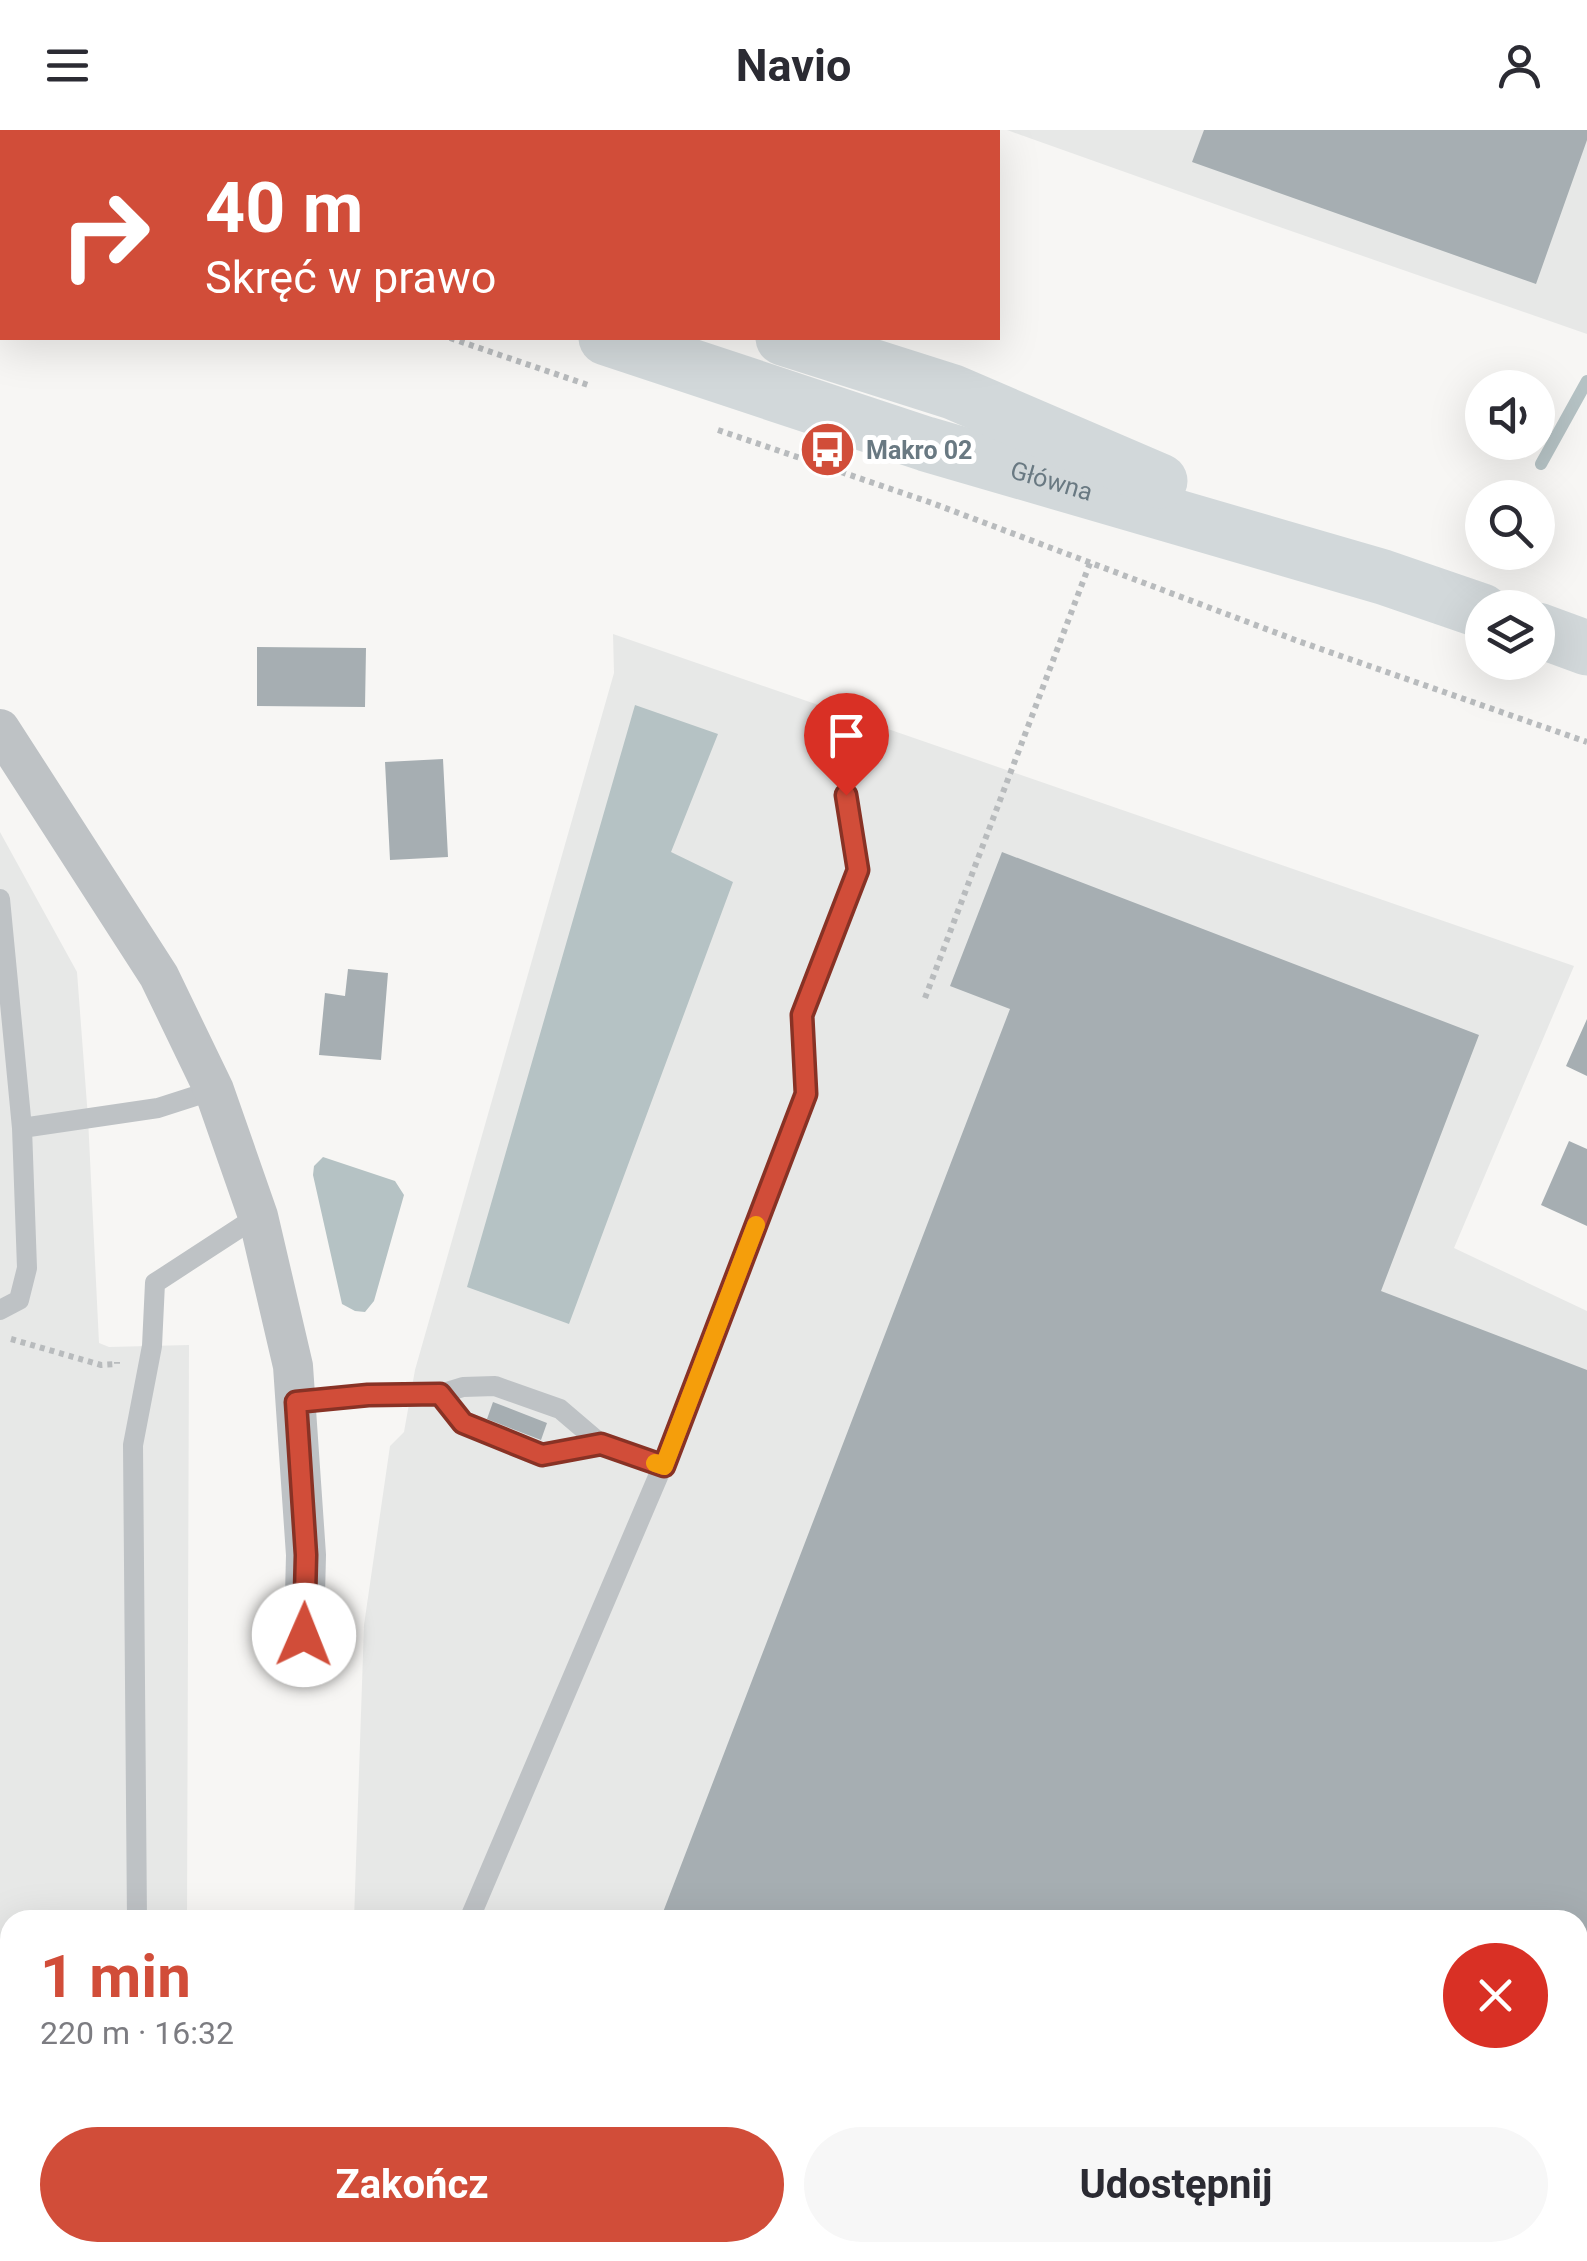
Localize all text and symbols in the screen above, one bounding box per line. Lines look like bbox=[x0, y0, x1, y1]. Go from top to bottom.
icon: menu bbox=[40, 38, 95, 93]
icon: person bbox=[1492, 38, 1547, 93]
text: Navio bbox=[736, 39, 851, 92]
text: 40 m bbox=[205, 167, 363, 249]
icon: right bbox=[40, 170, 170, 300]
text: Skręć w prawo bbox=[205, 251, 497, 304]
map controls bbox=[1465, 370, 1555, 680]
button: sound bbox=[1465, 370, 1555, 460]
bus stop icon: Makro 02 bbox=[797, 420, 857, 480]
place label: Makro 02 bbox=[866, 436, 972, 465]
street label: Główna bbox=[1007, 455, 1096, 507]
button: search bbox=[1465, 480, 1555, 570]
button: layers bbox=[1465, 590, 1555, 680]
pin bbox=[804, 693, 889, 796]
icon: arrive bbox=[819, 708, 874, 763]
position arrow bbox=[252, 1583, 356, 1687]
text: 1 min bbox=[40, 1941, 191, 2012]
button: close bbox=[1443, 1943, 1548, 2048]
text: 220 m · 16:32 bbox=[40, 2014, 234, 2052]
button: Zakończ bbox=[40, 2127, 784, 2242]
button: Udostępnij bbox=[804, 2127, 1548, 2242]

